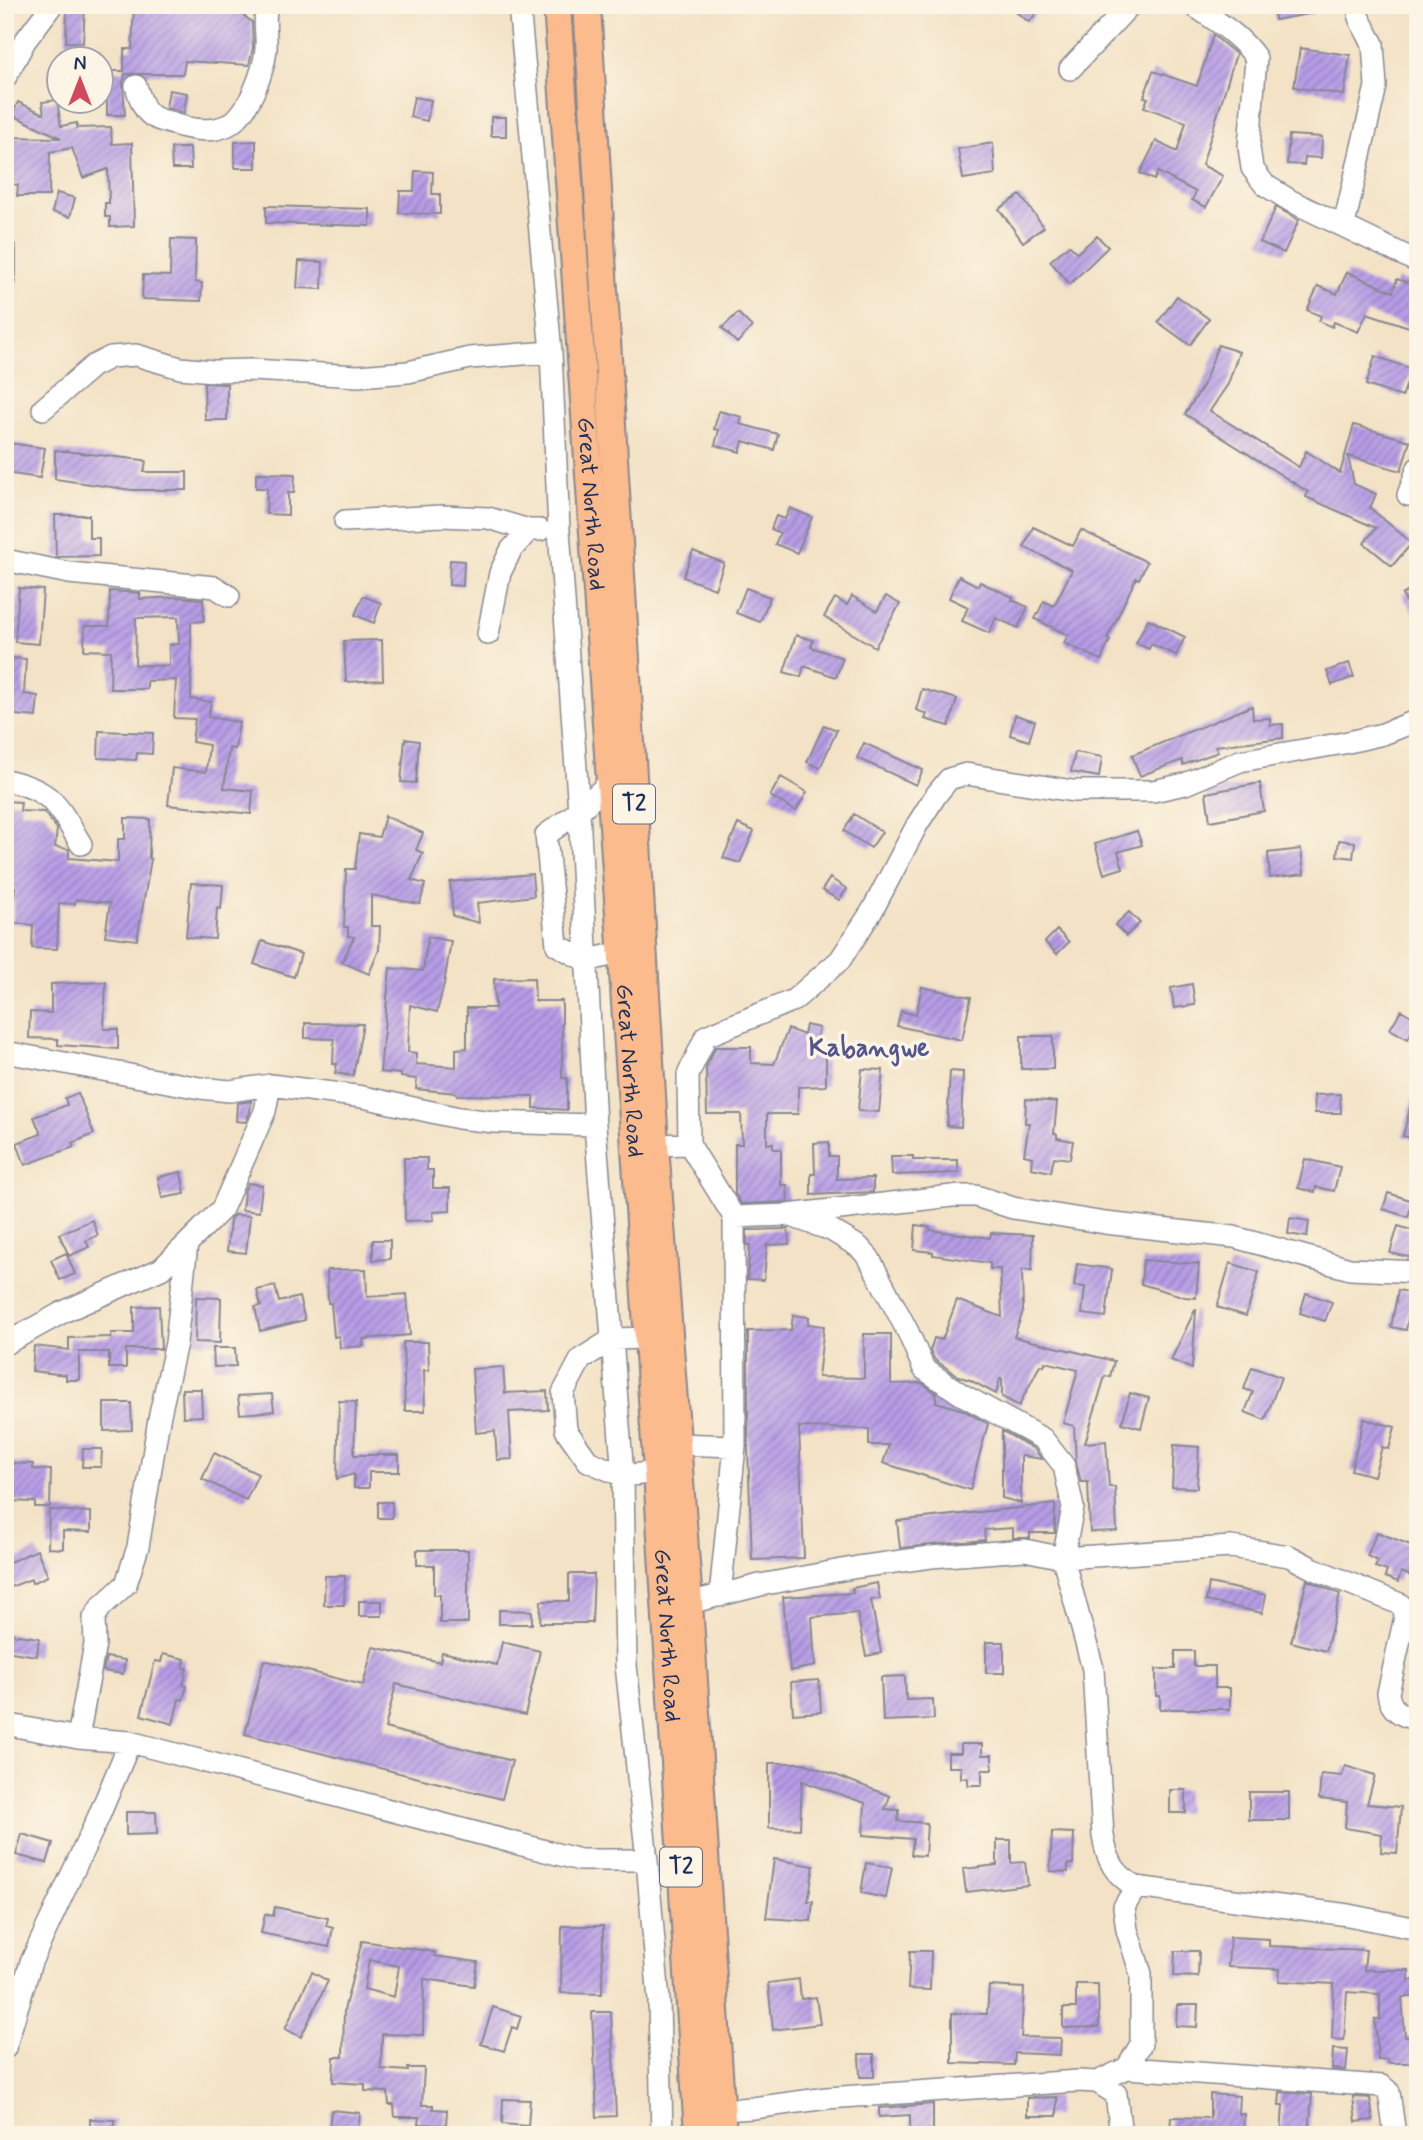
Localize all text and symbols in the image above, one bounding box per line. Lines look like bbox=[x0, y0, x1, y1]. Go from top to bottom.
north arrow bbox=[46, 46, 116, 116]
text: N bbox=[74, 52, 86, 77]
street label: Great North Road bbox=[570, 416, 612, 592]
road number: T2 bbox=[613, 784, 655, 824]
street label: Great North Road bbox=[608, 983, 651, 1158]
district label: Kabangwe bbox=[809, 1032, 929, 1067]
street label: Great North Road bbox=[646, 1548, 688, 1723]
road number: T2 bbox=[660, 1848, 702, 1886]

